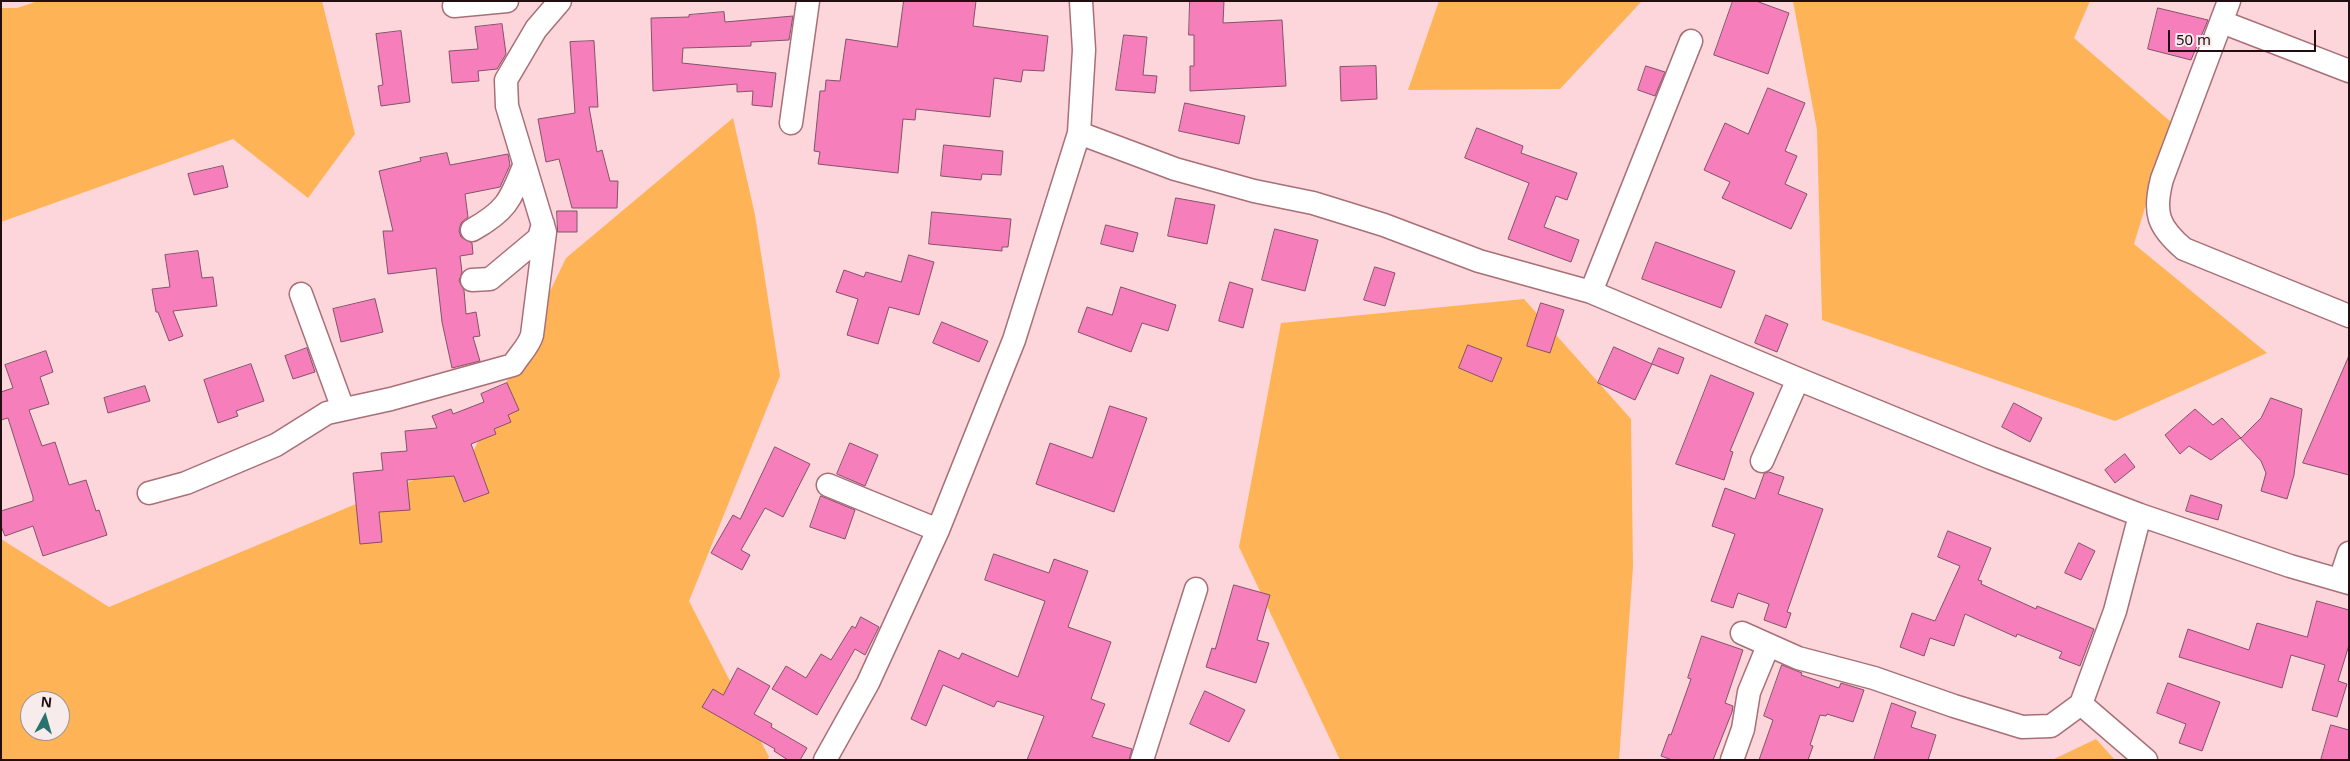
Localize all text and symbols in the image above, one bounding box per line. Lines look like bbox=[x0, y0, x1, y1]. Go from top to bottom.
scale bar bbox=[2170, 20, 2318, 52]
text: 50 m bbox=[2176, 29, 2211, 49]
north arrow bbox=[20, 691, 70, 741]
text: N bbox=[40, 692, 53, 712]

